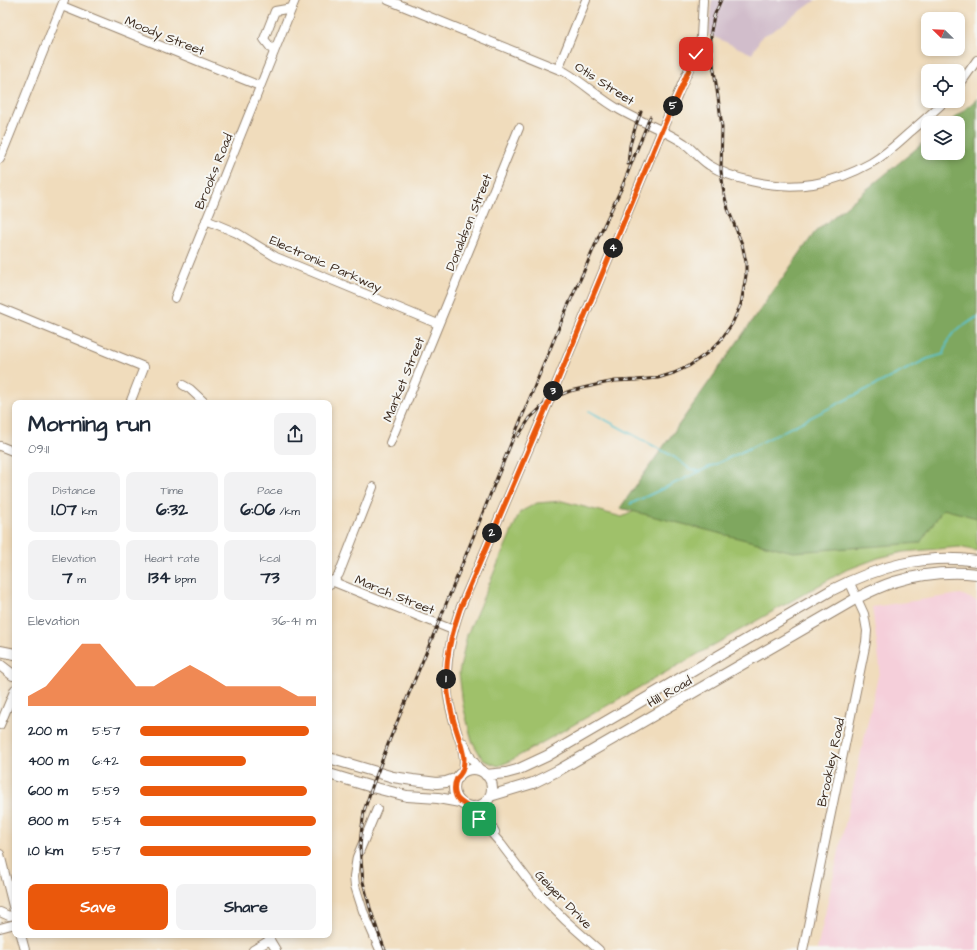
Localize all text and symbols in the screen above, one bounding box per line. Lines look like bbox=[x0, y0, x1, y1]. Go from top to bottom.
street label: Moody Street bbox=[122, 12, 208, 61]
north arrow bbox=[921, 12, 965, 56]
map controls bbox=[921, 12, 965, 160]
pin bbox=[679, 37, 713, 71]
icon: check bbox=[685, 43, 707, 65]
street label: Otis Street bbox=[571, 58, 638, 110]
button: locate bbox=[921, 64, 965, 108]
pin: 5 bbox=[663, 96, 683, 116]
text: 5 bbox=[669, 98, 677, 113]
button: layers bbox=[921, 116, 965, 160]
street label: Brooks Road bbox=[190, 130, 237, 212]
street label: Donaldson Street bbox=[441, 170, 497, 274]
street label: Electronic Parkway bbox=[266, 231, 385, 298]
pin: 4 bbox=[603, 238, 623, 258]
text: 4 bbox=[609, 240, 617, 255]
street label: Market Street bbox=[379, 334, 429, 425]
pin: 3 bbox=[543, 381, 563, 401]
text: 3 bbox=[550, 383, 556, 398]
text: Morning run bbox=[28, 409, 151, 440]
button: share bbox=[274, 413, 316, 455]
text: 09:11 bbox=[28, 440, 49, 458]
text: Distance bbox=[53, 483, 95, 498]
text: Time bbox=[160, 483, 184, 498]
text: Pace bbox=[257, 483, 283, 498]
text: 1.07 bbox=[51, 498, 77, 522]
text: 6:32 bbox=[156, 498, 188, 522]
text: 6:06 bbox=[240, 498, 275, 522]
text: km bbox=[77, 504, 97, 519]
text: /km bbox=[275, 504, 300, 519]
pin: 2 bbox=[482, 523, 502, 543]
text: 2 bbox=[489, 525, 495, 540]
text: Elevation bbox=[52, 551, 96, 566]
text: Heart rate bbox=[144, 551, 200, 566]
text: kcal bbox=[259, 551, 281, 566]
text: 7 bbox=[62, 566, 73, 590]
text: 134 bbox=[148, 566, 171, 590]
text: 73 bbox=[260, 566, 280, 590]
street label: March Street bbox=[352, 571, 438, 619]
text: m bbox=[73, 572, 86, 587]
text: bpm bbox=[171, 572, 196, 587]
text: Elevation bbox=[28, 612, 79, 630]
text: 36–41 m bbox=[271, 612, 316, 630]
pin: 1 bbox=[436, 669, 456, 689]
text: 1 bbox=[445, 671, 447, 686]
street label: Hill Road bbox=[644, 672, 696, 712]
street label: Brookley Road bbox=[813, 716, 850, 808]
text: 200 m bbox=[28, 722, 67, 740]
text: 5:57 bbox=[92, 722, 121, 740]
text: 400 m bbox=[28, 752, 69, 770]
text: 6:42 bbox=[92, 752, 119, 770]
text: 600 m bbox=[28, 782, 68, 800]
text: 5:59 bbox=[92, 782, 120, 800]
pin bbox=[462, 802, 496, 836]
icon: arrive bbox=[468, 808, 490, 830]
text: 800 m bbox=[28, 812, 68, 830]
text: 5:54 bbox=[92, 812, 121, 830]
text: 1.0 km bbox=[28, 842, 63, 860]
text: 5:57 bbox=[92, 842, 121, 860]
street label: Geiger Drive bbox=[530, 866, 596, 934]
button: Save bbox=[28, 884, 168, 930]
button: Share bbox=[176, 884, 316, 930]

